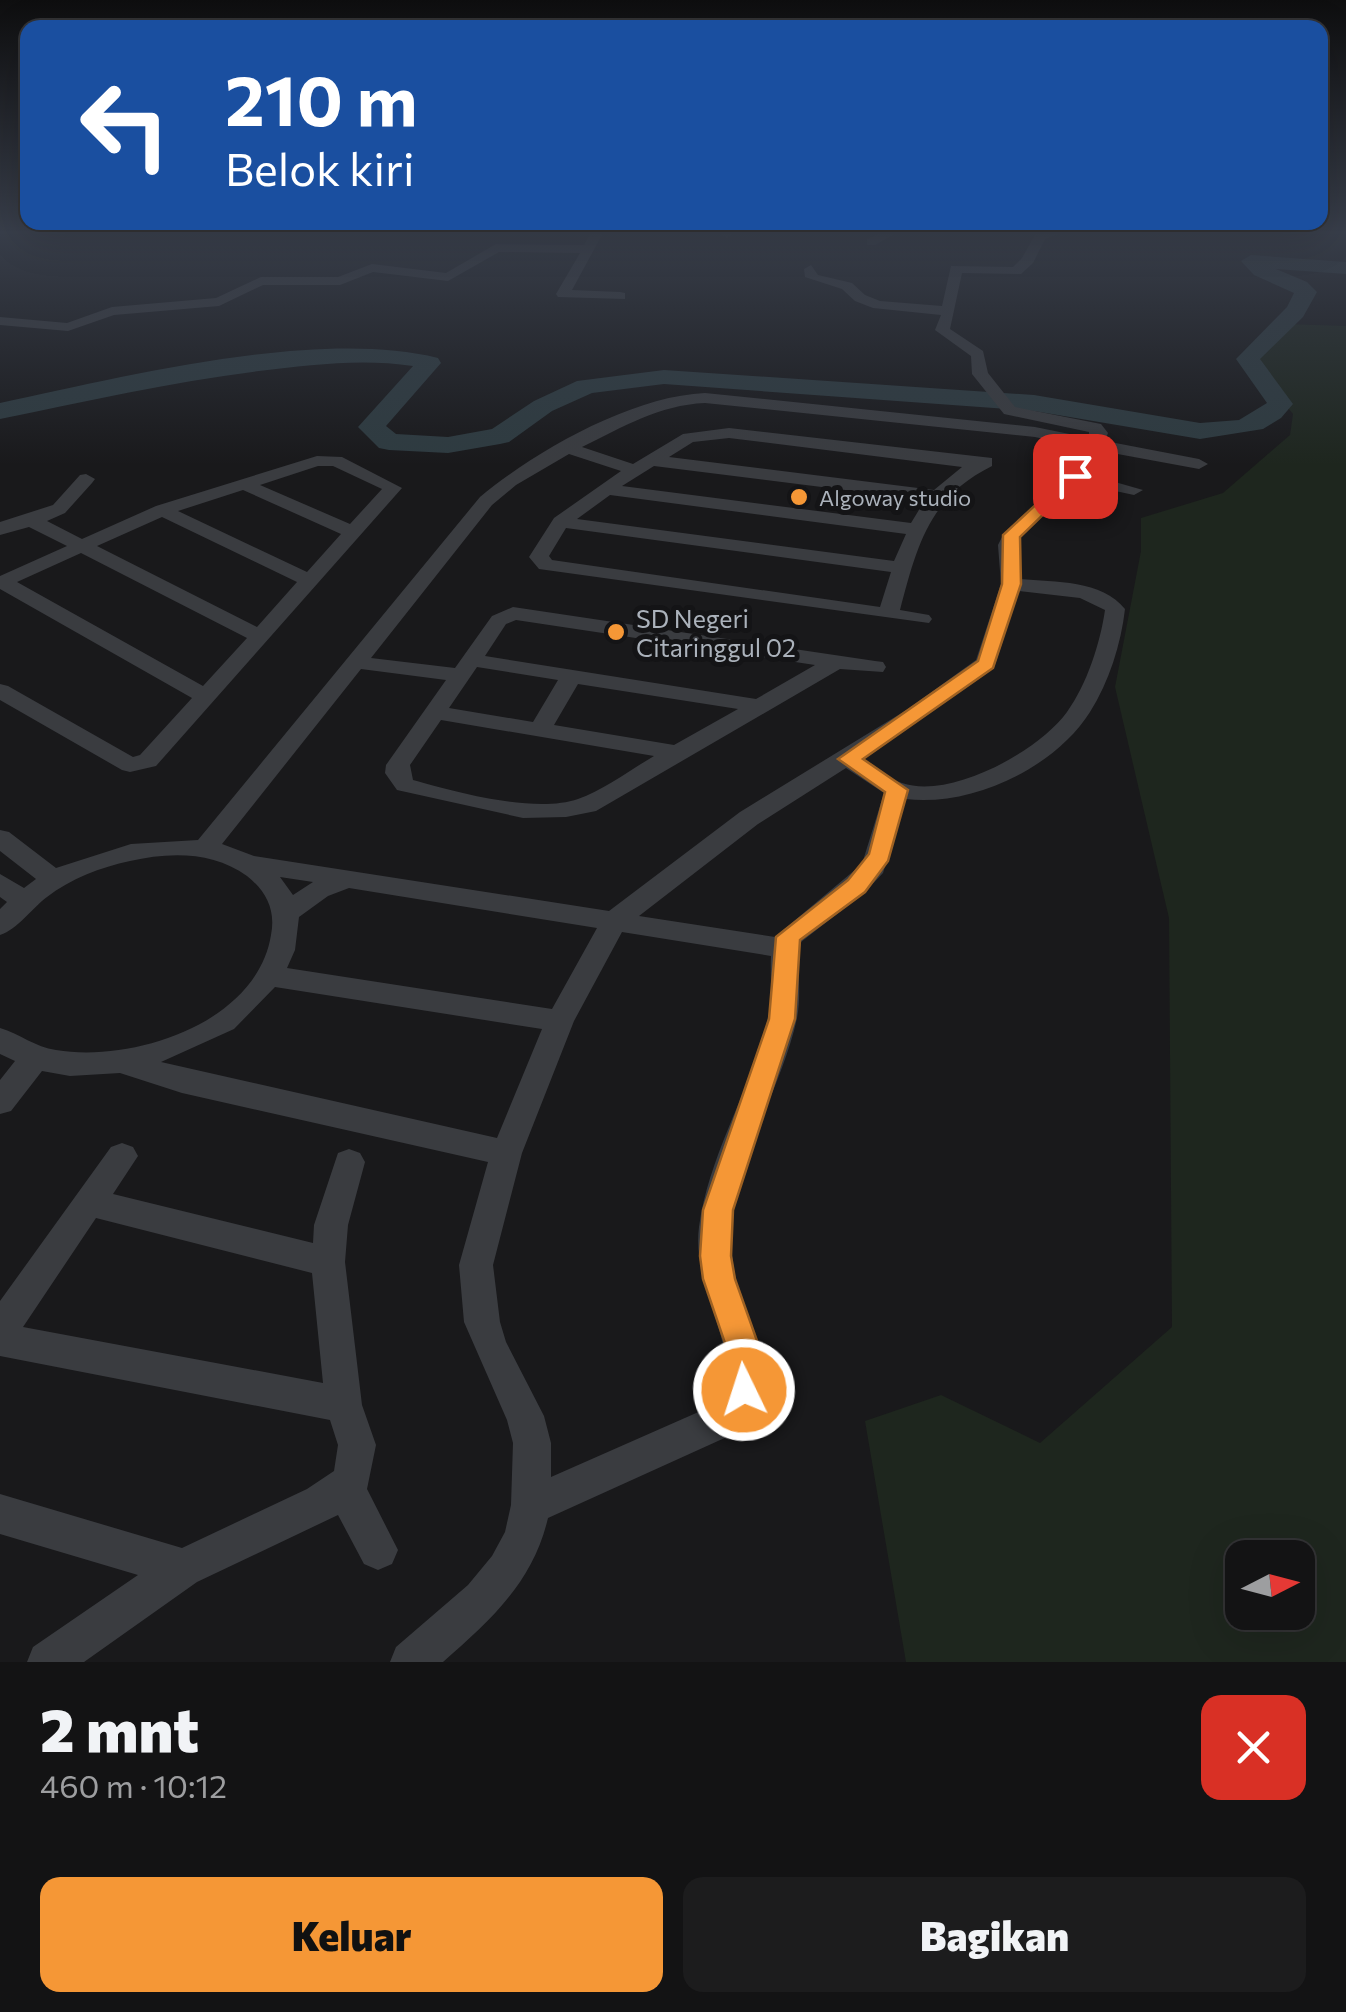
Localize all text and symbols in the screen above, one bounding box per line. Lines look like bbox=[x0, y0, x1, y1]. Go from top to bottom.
text: 210 m bbox=[225, 55, 417, 140]
icon: left bbox=[60, 60, 190, 190]
text: Belok kiri bbox=[225, 140, 415, 195]
pin bbox=[1033, 434, 1118, 519]
icon: arrive bbox=[1048, 449, 1103, 504]
place label: Algoway studio bbox=[819, 484, 971, 511]
marker: Algoway studio bbox=[788, 486, 810, 508]
place label: SD Negeri Citaringgul 02 bbox=[636, 603, 796, 662]
marker: SD Negeri Citaringgul 02 bbox=[605, 621, 627, 643]
position arrow bbox=[692, 1338, 796, 1442]
north arrow bbox=[1225, 1540, 1315, 1630]
map controls bbox=[1225, 1540, 1315, 1630]
text: 2 mnt bbox=[40, 1691, 199, 1764]
button: close bbox=[1201, 1695, 1306, 1800]
text: 460 m · 10:12 bbox=[40, 1765, 227, 1805]
button: Keluar bbox=[40, 1877, 663, 1992]
button: Bagikan bbox=[683, 1877, 1306, 1992]

